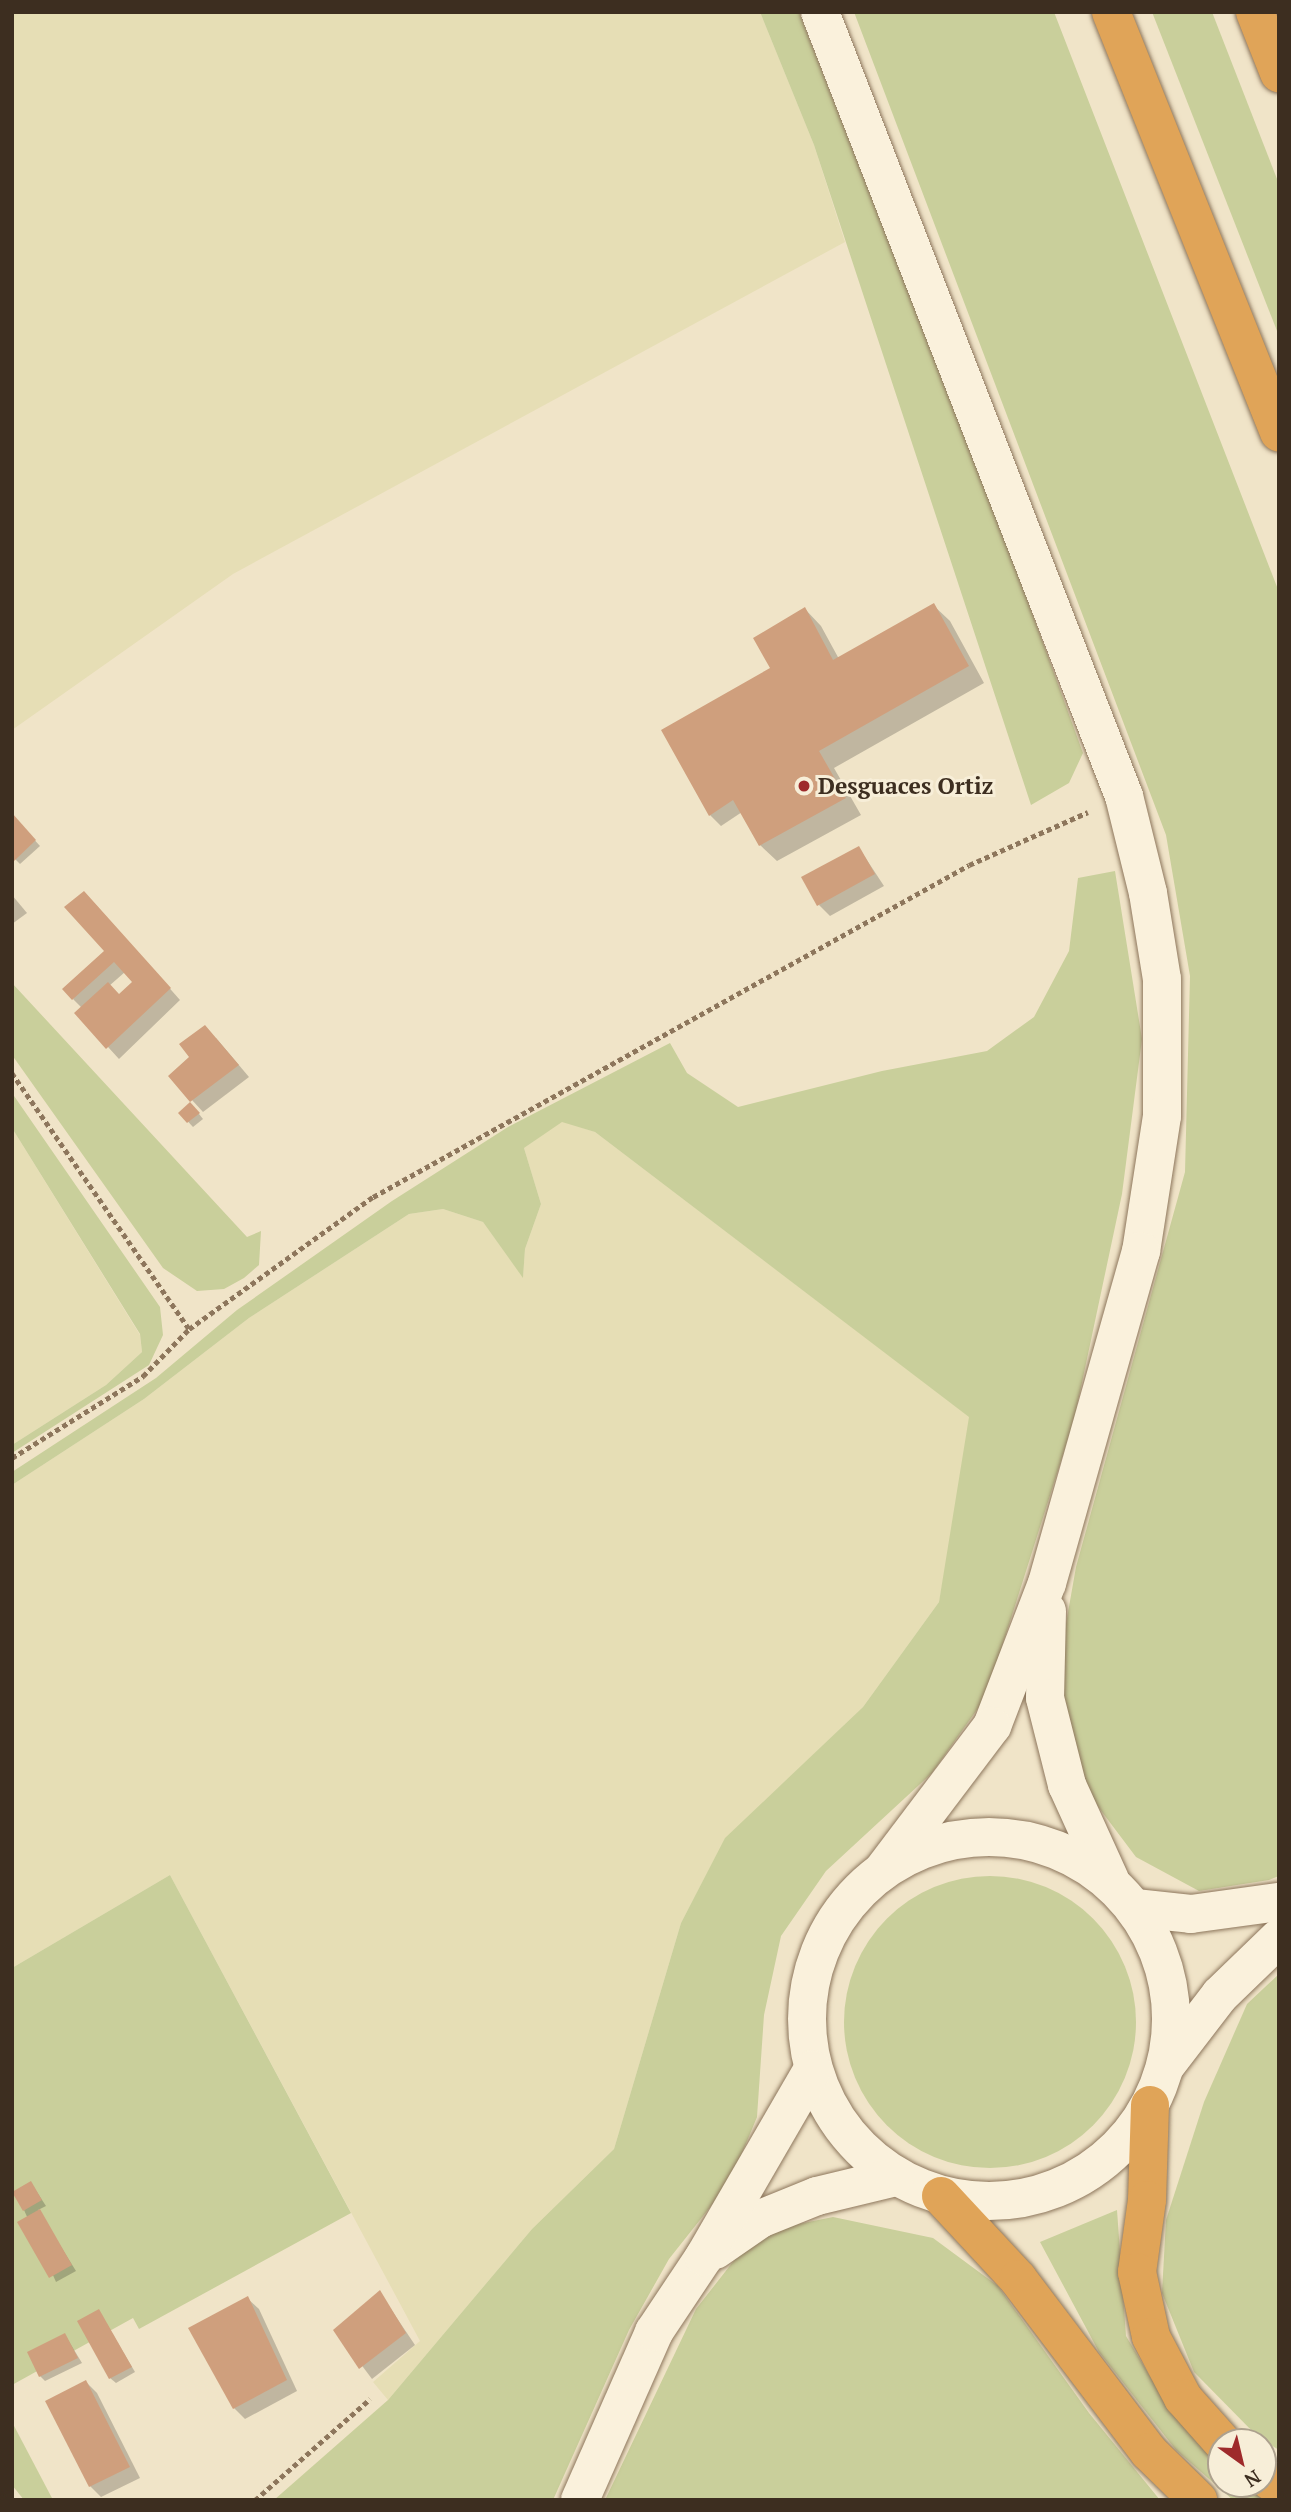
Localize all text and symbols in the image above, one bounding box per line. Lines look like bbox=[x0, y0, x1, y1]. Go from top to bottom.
place label: Desguaces Ortiz bbox=[818, 772, 993, 800]
marker: Desguaces Ortiz bbox=[796, 778, 812, 794]
north arrow bbox=[1207, 2428, 1277, 2498]
text: N bbox=[1240, 2465, 1266, 2494]

